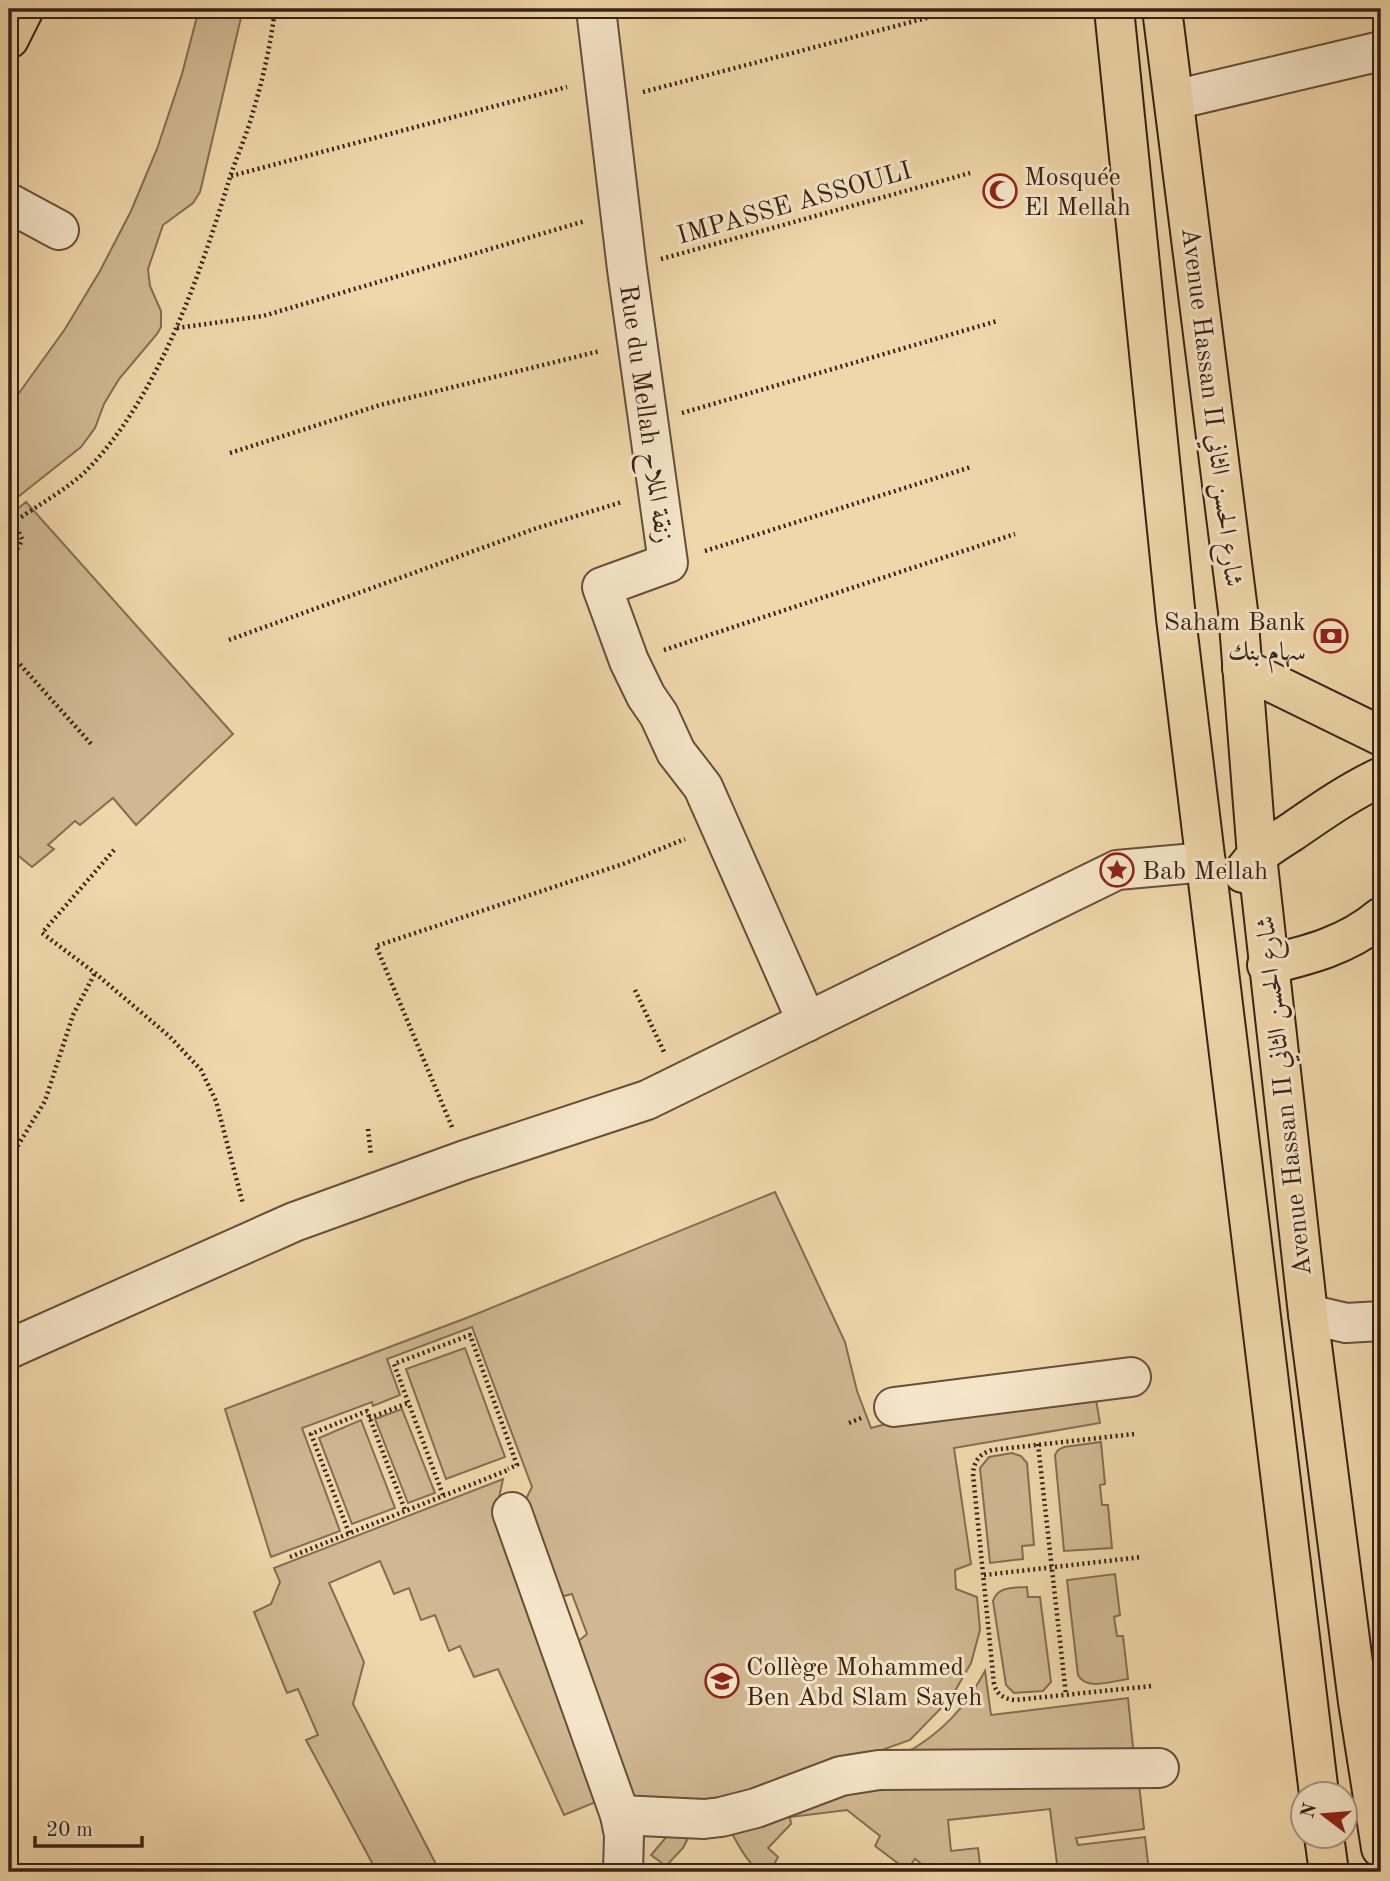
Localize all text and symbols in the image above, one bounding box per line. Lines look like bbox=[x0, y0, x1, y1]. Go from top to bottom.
street label: IMPASSE ASSOULI bbox=[674, 158, 915, 250]
place label: Mosquée El Mellah bbox=[1024, 165, 1131, 221]
mosque icon: Mosquée El Mellah bbox=[981, 172, 1019, 210]
street label: Avenue Hassan II شارع الحسن الثاني bbox=[1169, 226, 1246, 589]
street label: Rue du Mellah زنقة الملاح bbox=[605, 283, 676, 547]
place label: Saham Bank سهام بنك bbox=[1164, 610, 1306, 674]
bank icon: Saham Bank سهام بنك bbox=[1312, 617, 1350, 655]
place icon: Bab Mellah bbox=[1098, 851, 1136, 889]
place label: Bab Mellah bbox=[1142, 859, 1268, 885]
street label: Avenue Hassan II شارع الحسن الثاني bbox=[1253, 914, 1324, 1277]
place label: Collège Mohammed Ben Abd Slam Sayeh bbox=[746, 1655, 982, 1711]
school or university icon: Collège Mohammed Ben Abd Slam Sayeh bbox=[703, 1662, 741, 1700]
north arrow bbox=[1288, 1780, 1358, 1850]
text: N bbox=[1299, 1801, 1321, 1821]
scale bar bbox=[35, 1804, 142, 1848]
text: 20 m bbox=[46, 1820, 93, 1841]

